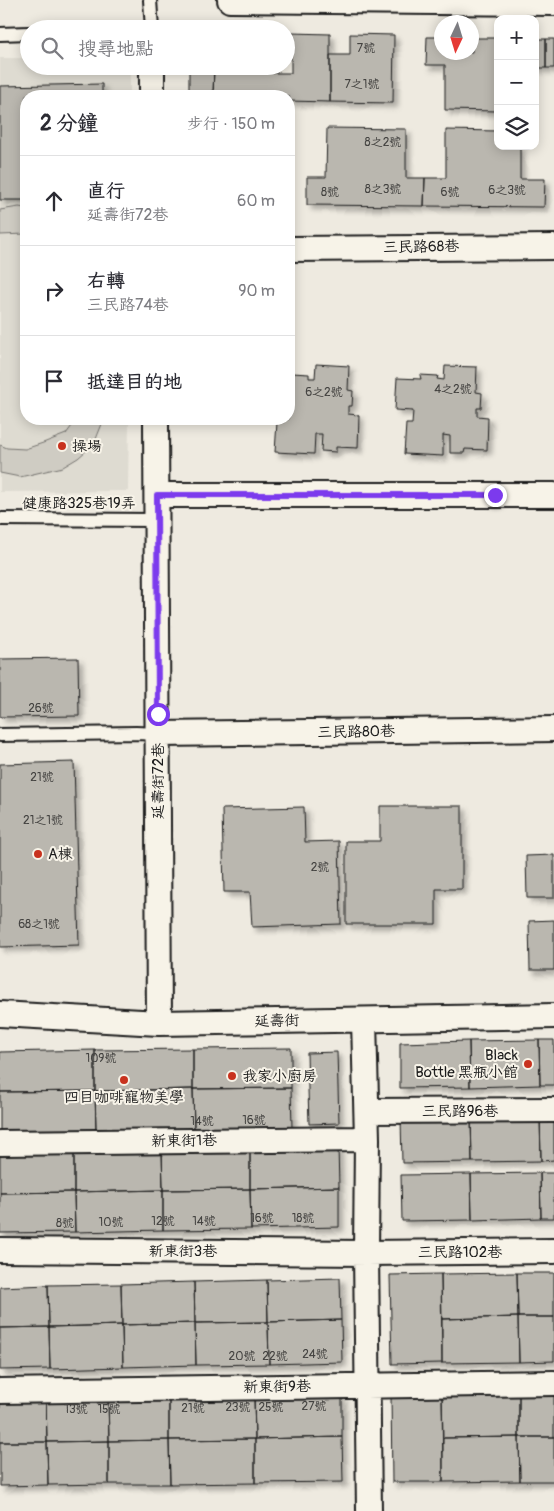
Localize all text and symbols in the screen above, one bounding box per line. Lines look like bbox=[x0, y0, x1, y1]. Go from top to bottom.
north arrow bbox=[434, 15, 479, 60]
map controls bbox=[494, 15, 539, 150]
button: + bbox=[494, 15, 539, 60]
search box bbox=[20, 20, 295, 75]
icon: search bbox=[38, 34, 66, 62]
text: 搜尋地點 bbox=[78, 37, 154, 61]
house number: 7號 bbox=[357, 41, 375, 56]
button: − bbox=[494, 60, 539, 105]
house number: 7之1號 bbox=[344, 77, 380, 92]
button: layers bbox=[494, 105, 539, 150]
text: 2 分鐘 bbox=[40, 110, 98, 137]
text: 步行 · 150 m bbox=[187, 114, 275, 134]
house number: 8之2號 bbox=[365, 135, 401, 150]
text: 直行 bbox=[87, 179, 125, 203]
house number: 8之3號 bbox=[365, 182, 401, 197]
house number: 6之3號 bbox=[488, 183, 526, 198]
house number: 8號 bbox=[321, 185, 339, 200]
house number: 6號 bbox=[441, 185, 459, 200]
icon: ahead bbox=[40, 187, 68, 215]
text: 60 m bbox=[237, 191, 275, 211]
text: 延壽街72巷 bbox=[87, 205, 168, 225]
street label: 三民路68巷 bbox=[383, 237, 459, 257]
text: 右轉 bbox=[87, 269, 125, 293]
icon: right bbox=[40, 277, 68, 305]
text: 90 m bbox=[238, 281, 275, 301]
text: 三民路74巷 bbox=[87, 295, 169, 315]
icon: arrive bbox=[40, 367, 68, 395]
text: 抵達目的地 bbox=[87, 370, 182, 394]
house number: 4之2號 bbox=[434, 382, 472, 397]
house number: 6之2號 bbox=[305, 385, 343, 400]
place label: 操場 bbox=[72, 437, 102, 456]
marker: 操場 bbox=[56, 440, 68, 452]
route end bbox=[484, 484, 507, 507]
street label: 健康路325巷19弄 bbox=[22, 494, 136, 513]
house number: 26號 bbox=[28, 701, 54, 716]
route start bbox=[147, 703, 170, 726]
street label: 三民路80巷 bbox=[317, 722, 395, 742]
street label: 延壽街72巷 bbox=[149, 743, 168, 819]
house number: 21號 bbox=[30, 770, 54, 785]
house number: 21之1號 bbox=[23, 813, 63, 828]
place label: A棟 bbox=[48, 845, 73, 864]
marker: A棟 bbox=[32, 848, 44, 860]
house number: 2號 bbox=[311, 860, 329, 875]
house number: 68之1號 bbox=[18, 917, 60, 932]
street label: 延壽街 bbox=[254, 1011, 300, 1031]
place label: Black Bottle 黑瓶小館 bbox=[415, 1046, 519, 1082]
house number: 109號 bbox=[85, 1051, 117, 1066]
marker: Black Bottle 黑瓶小館 bbox=[522, 1058, 534, 1070]
place label: 我家小廚房 bbox=[242, 1067, 317, 1086]
marker: 我家小廚房 bbox=[226, 1070, 238, 1082]
marker: 四目咖啡寵物美學 bbox=[118, 1074, 130, 1086]
place label: 四目咖啡寵物美學 bbox=[64, 1088, 184, 1107]
street label: 三民路96巷 bbox=[422, 1102, 498, 1121]
house number: 16號 bbox=[242, 1113, 266, 1128]
house number: 14號 bbox=[190, 1114, 214, 1129]
street label: 新東街1巷 bbox=[151, 1131, 217, 1151]
house number: 16號 bbox=[250, 1211, 274, 1226]
house number: 18號 bbox=[292, 1211, 314, 1226]
house number: 12號 bbox=[151, 1214, 175, 1229]
house number: 14號 bbox=[192, 1214, 216, 1229]
house number: 10號 bbox=[99, 1215, 123, 1230]
house number: 8號 bbox=[56, 1216, 74, 1231]
street label: 新東街3巷 bbox=[149, 1242, 217, 1261]
street label: 三民路102巷 bbox=[418, 1243, 502, 1262]
house number: 24號 bbox=[302, 1347, 328, 1362]
house number: 20號 bbox=[229, 1349, 255, 1364]
house number: 22號 bbox=[262, 1349, 288, 1364]
street label: 新東街9巷 bbox=[243, 1377, 311, 1397]
house number: 27號 bbox=[301, 1399, 327, 1414]
house number: 23號 bbox=[225, 1400, 251, 1415]
house number: 25號 bbox=[258, 1400, 284, 1415]
house number: 21號 bbox=[181, 1401, 205, 1416]
house number: 13號 bbox=[64, 1402, 88, 1417]
house number: 15號 bbox=[97, 1402, 121, 1417]

